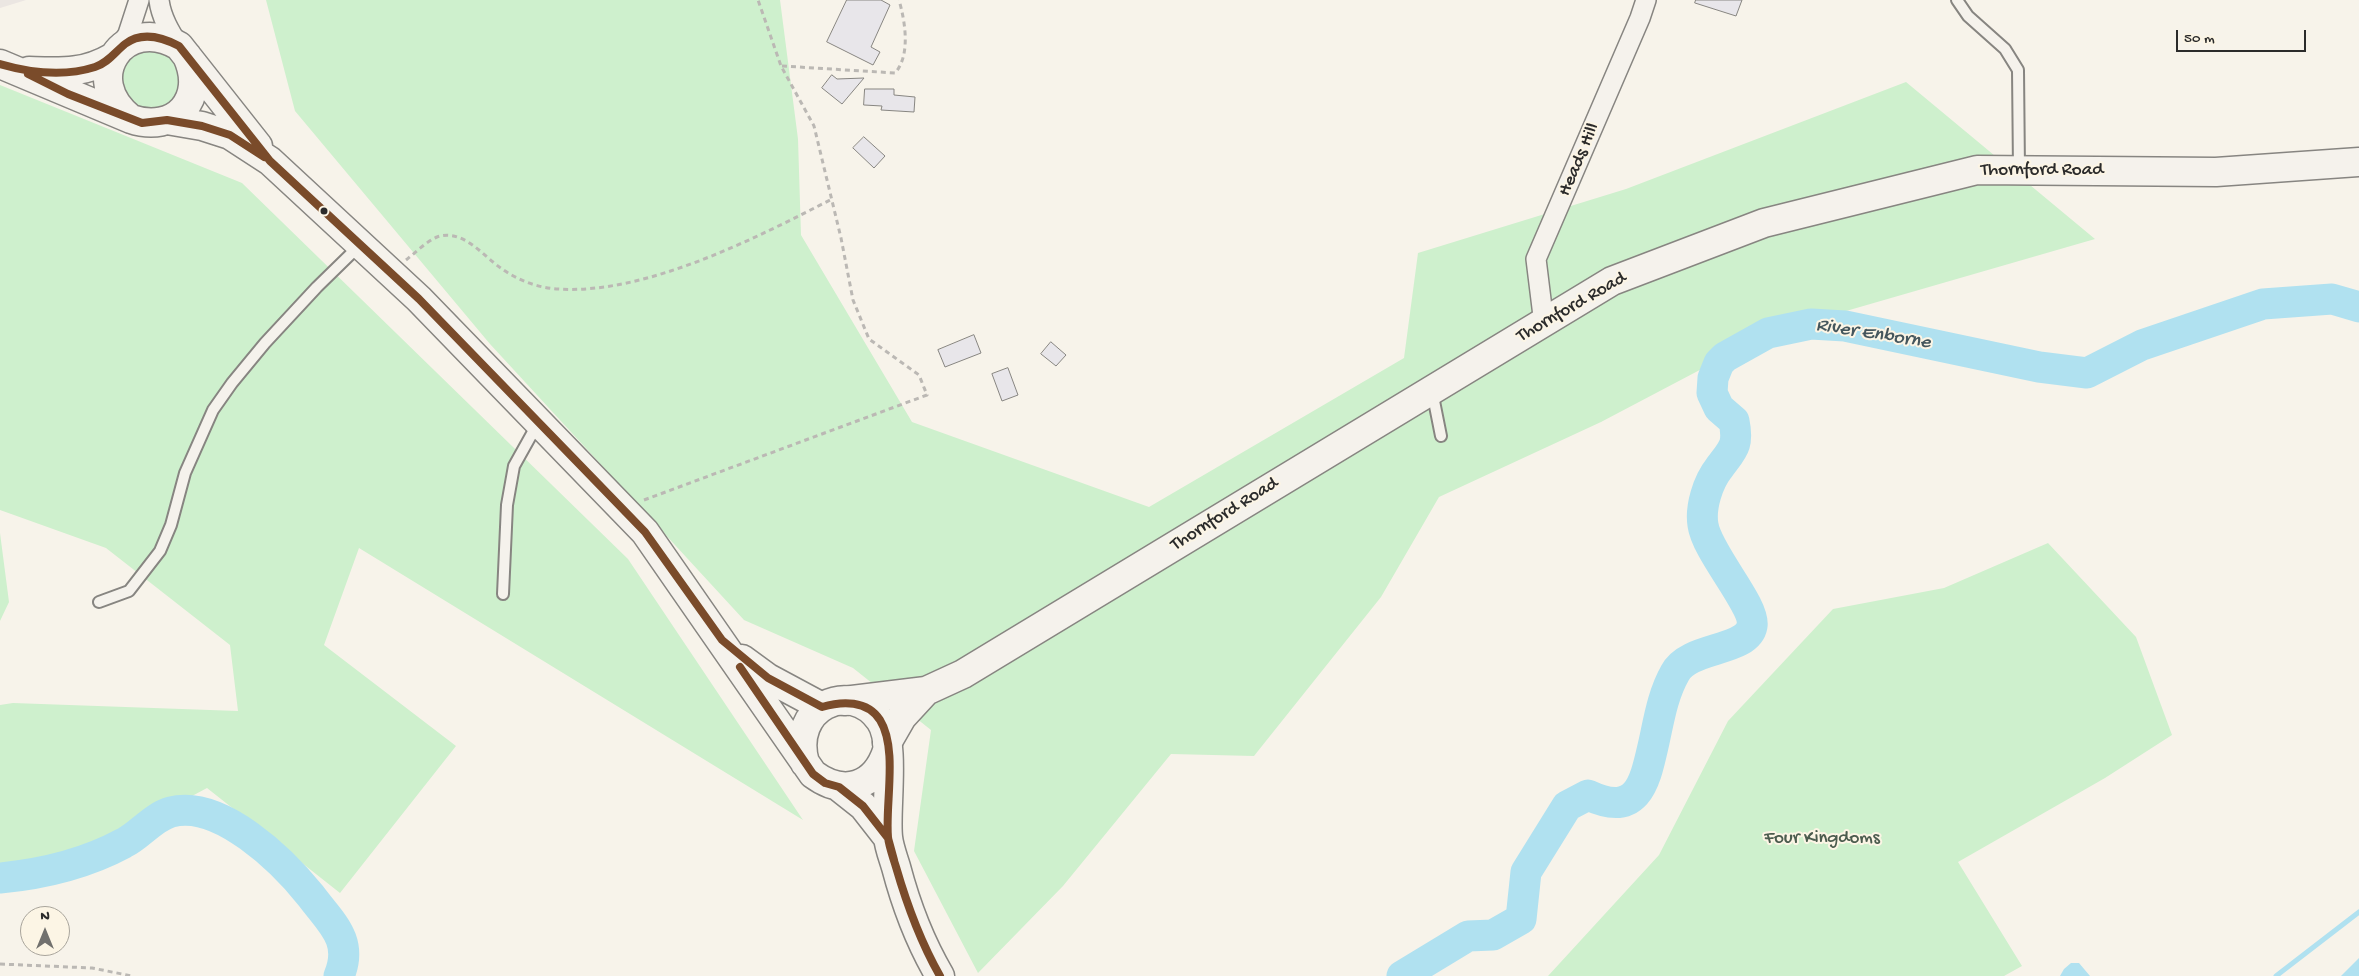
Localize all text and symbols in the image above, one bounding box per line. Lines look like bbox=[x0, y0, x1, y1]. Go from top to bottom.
scale bar bbox=[2179, 20, 2309, 52]
text: 50 m bbox=[2184, 30, 2215, 48]
street label: Heads Hill bbox=[1554, 120, 1606, 200]
street label: Thornford Road bbox=[1981, 160, 2103, 182]
unlabelled marker bbox=[319, 206, 329, 216]
street label: Thornford Road bbox=[1513, 267, 1631, 349]
water label: River Enborne bbox=[1814, 314, 1932, 356]
street label: Thornford Road bbox=[1167, 473, 1283, 557]
park label: Four Kingdoms bbox=[1764, 828, 1880, 850]
north arrow bbox=[20, 906, 70, 956]
text: N bbox=[40, 908, 50, 925]

